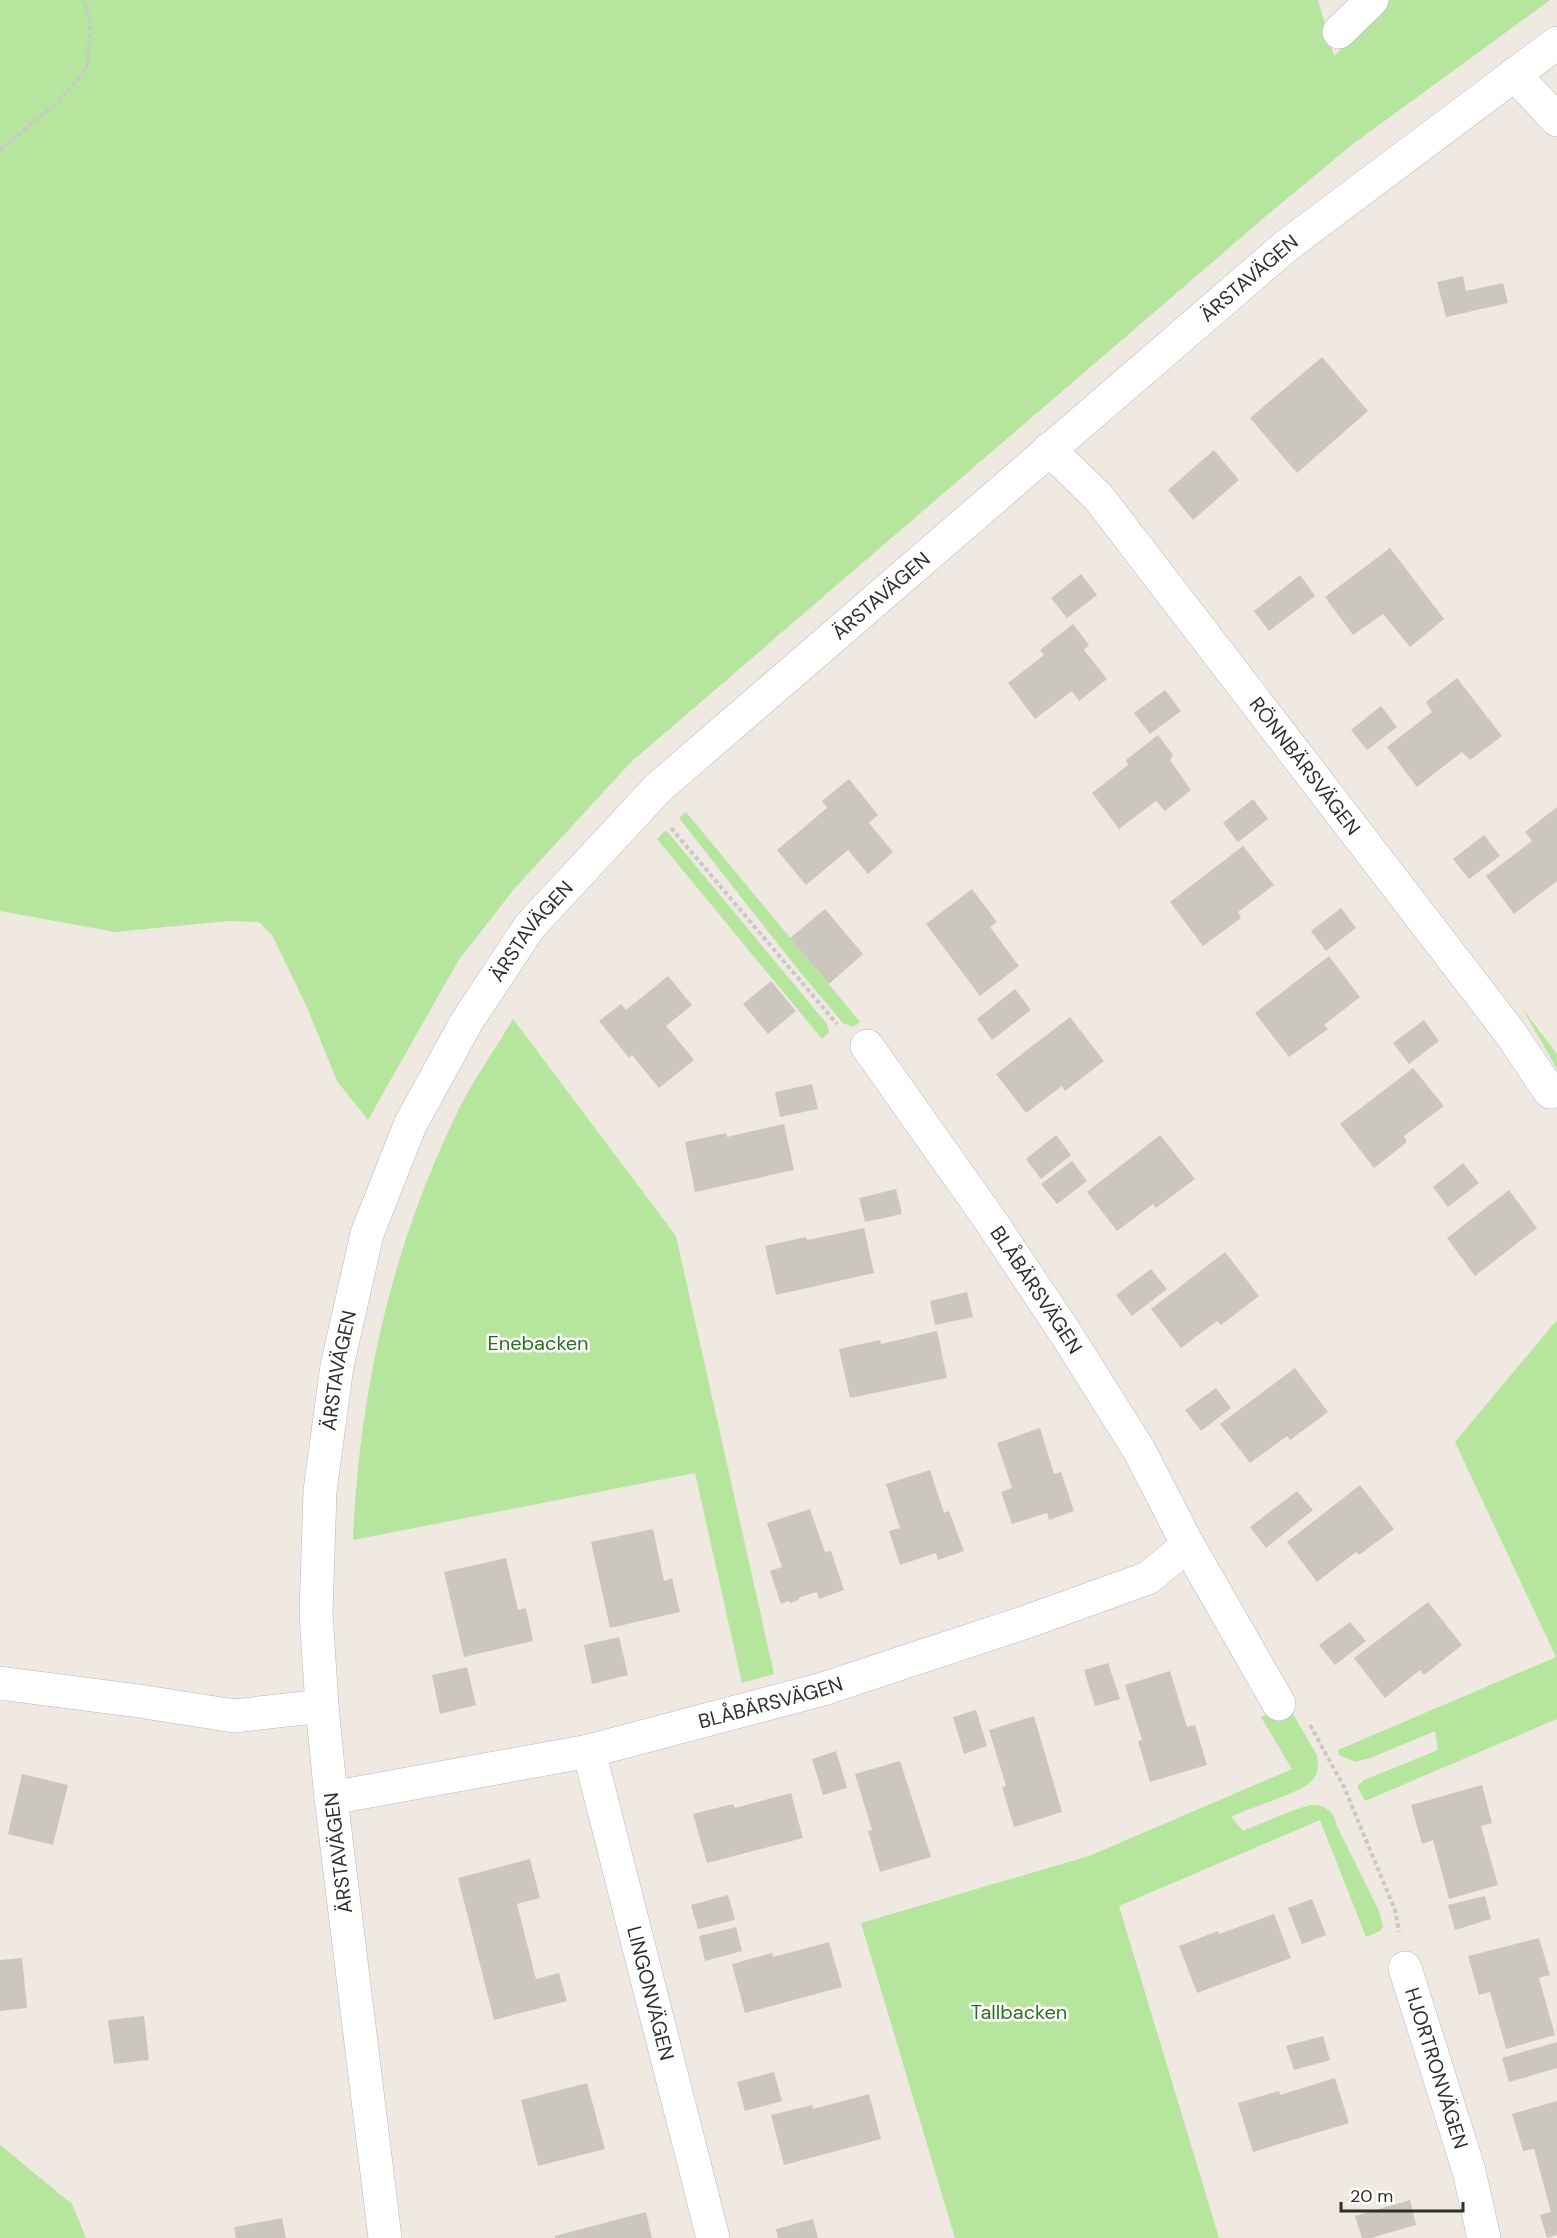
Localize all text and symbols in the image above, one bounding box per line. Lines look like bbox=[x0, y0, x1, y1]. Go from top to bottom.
street label: ÄRSTAVÄGEN bbox=[1194, 229, 1303, 328]
street label: ÄRSTAVÄGEN bbox=[826, 546, 935, 645]
street label: RÖNNBÄRSVÄGEN bbox=[1244, 692, 1366, 840]
street label: ÄRSTAVÄGEN bbox=[484, 875, 579, 987]
street label: BLÅBÄRSVÄGEN bbox=[985, 1221, 1088, 1359]
street label: ÄRSTAVÄGEN bbox=[315, 1308, 362, 1432]
park label: Enebacken bbox=[487, 1330, 589, 1356]
street label: BLÅBÄRSVÄGEN bbox=[695, 1670, 846, 1734]
street label: ÄRSTAVÄGEN bbox=[318, 1791, 358, 1915]
street label: LINGONVÄGEN bbox=[621, 1923, 680, 2063]
street label: HJORTRONVÄGEN bbox=[1399, 1984, 1474, 2152]
park label: Tallbacken bbox=[971, 1999, 1067, 2025]
scale bar bbox=[1341, 2175, 1462, 2213]
text: 20 m bbox=[1350, 2184, 1393, 2208]

